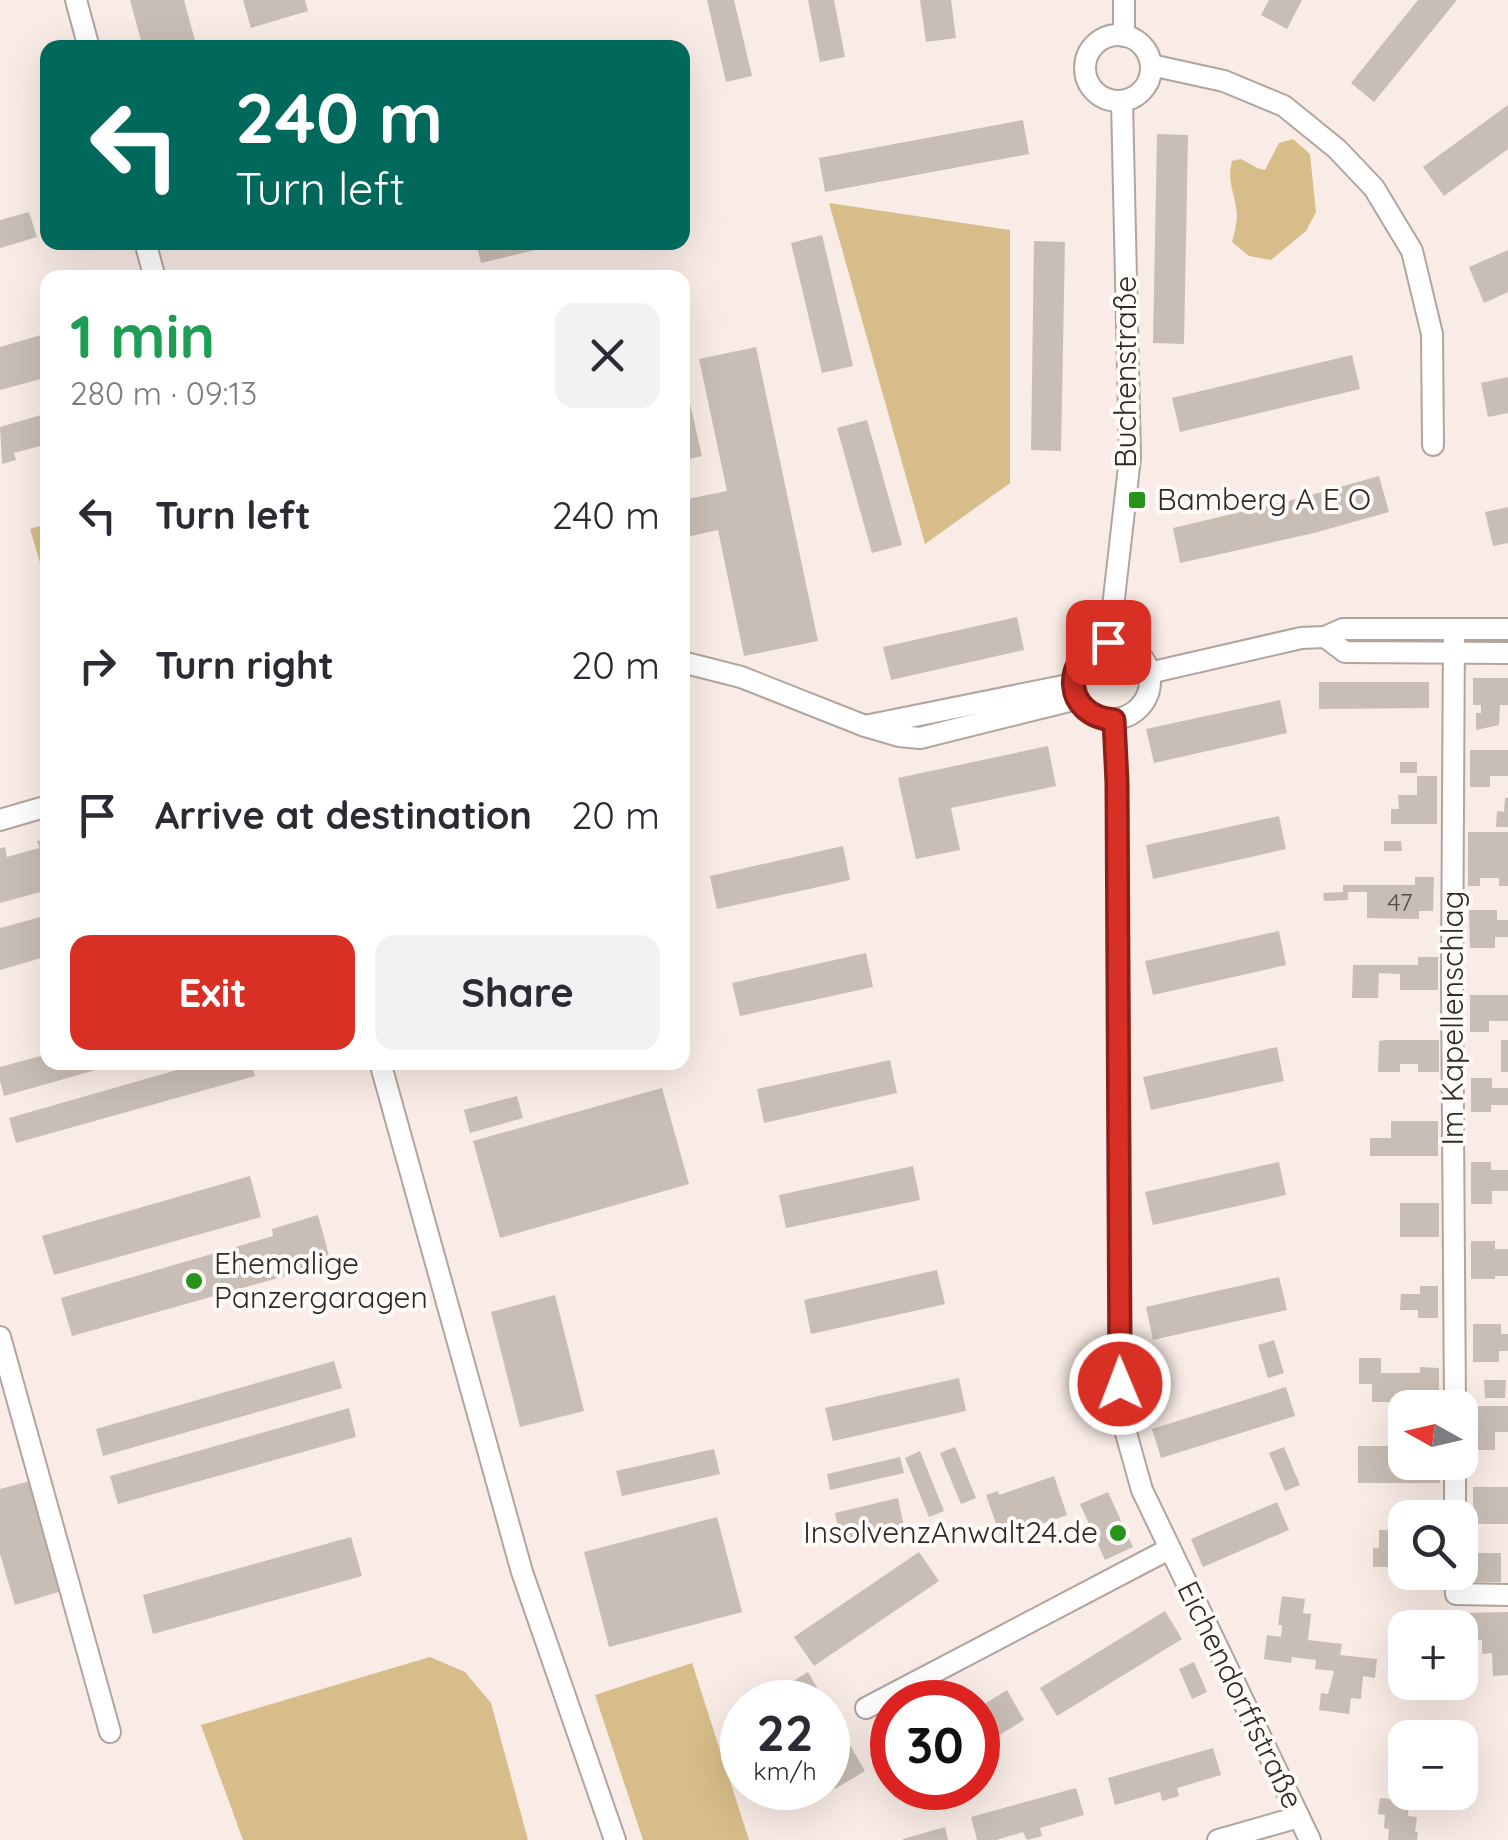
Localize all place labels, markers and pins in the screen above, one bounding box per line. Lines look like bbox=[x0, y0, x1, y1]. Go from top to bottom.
place label: Bamberg A E O bbox=[1157, 480, 1371, 518]
marker: Bamberg A E O bbox=[1126, 489, 1148, 511]
pin bbox=[1066, 600, 1151, 685]
place label: Ehemalige Panzergaragen bbox=[214, 1244, 428, 1316]
marker: Ehemalige Panzergaragen bbox=[183, 1270, 205, 1292]
place label: InsolvenzAnwalt24.de bbox=[803, 1513, 1098, 1551]
marker: InsolvenzAnwalt24.de bbox=[1107, 1522, 1129, 1544]

